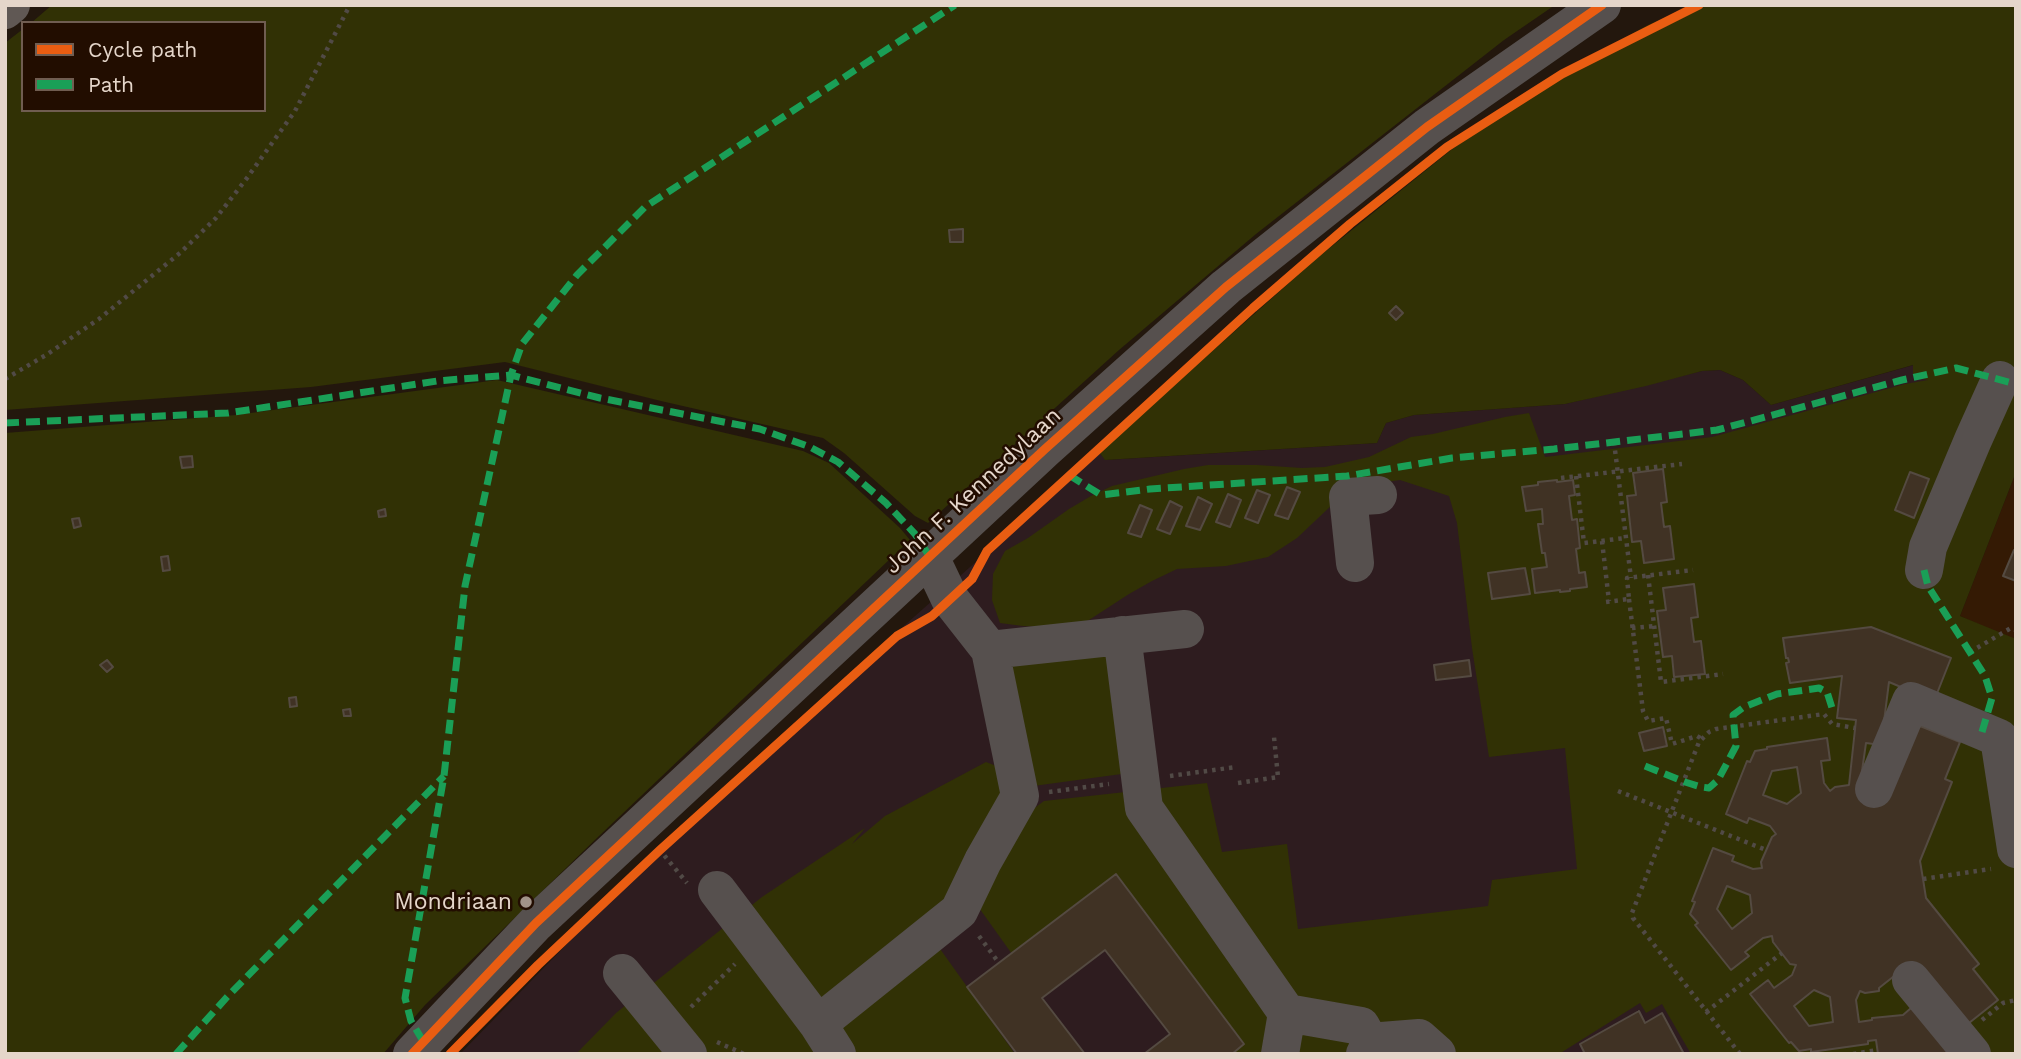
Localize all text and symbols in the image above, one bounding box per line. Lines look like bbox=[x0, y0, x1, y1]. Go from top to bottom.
legend bbox=[21, 21, 266, 112]
text: Cycle path bbox=[88, 37, 197, 62]
text: Path bbox=[88, 72, 134, 97]
street label: John F. Kennedylaan bbox=[879, 402, 1067, 580]
place label: Mondriaan bbox=[394, 888, 512, 916]
marker: Mondriaan bbox=[518, 894, 534, 910]

